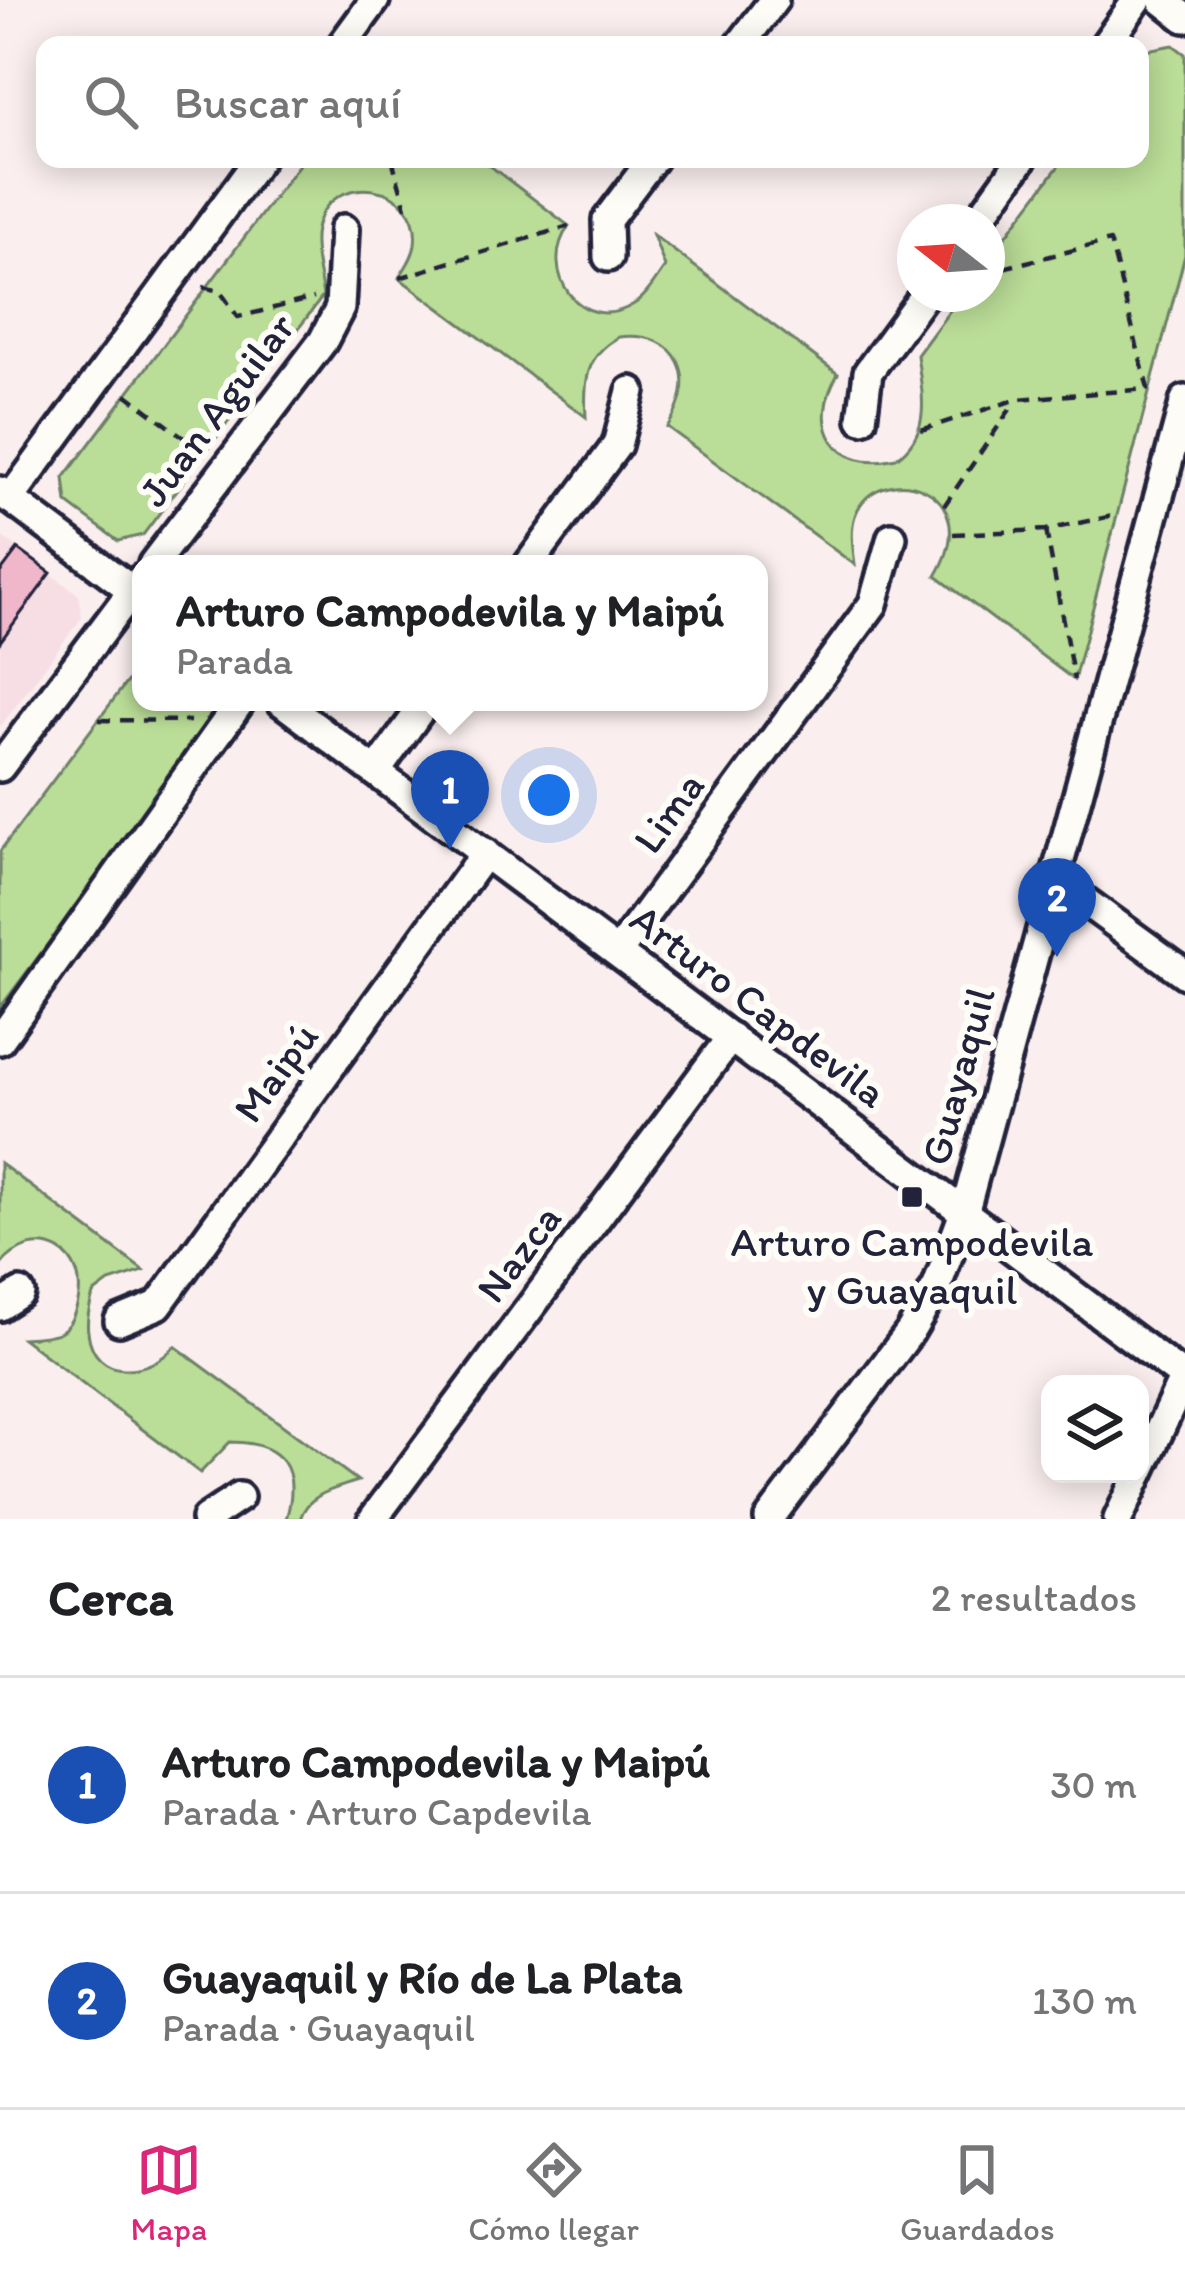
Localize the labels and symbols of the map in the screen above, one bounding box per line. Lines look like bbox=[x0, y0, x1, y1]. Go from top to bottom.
north arrow bbox=[897, 204, 1005, 312]
street label: Juan Aguilar bbox=[127, 302, 306, 516]
pin: 1 bbox=[411, 750, 489, 849]
street label: Lima bbox=[622, 762, 715, 863]
your location bbox=[519, 765, 579, 825]
pin: 2 bbox=[1018, 858, 1096, 957]
street label: Arturo Capdevila bbox=[621, 893, 897, 1118]
street label: Guayaquil bbox=[909, 982, 1006, 1170]
street label: Maipú bbox=[222, 1012, 329, 1132]
marker: Arturo Campodevila y Guayaquil bbox=[899, 1184, 925, 1210]
street label: Nazca bbox=[465, 1194, 572, 1312]
place label: Arturo Campodevila y Guayaquil bbox=[731, 1216, 1094, 1315]

